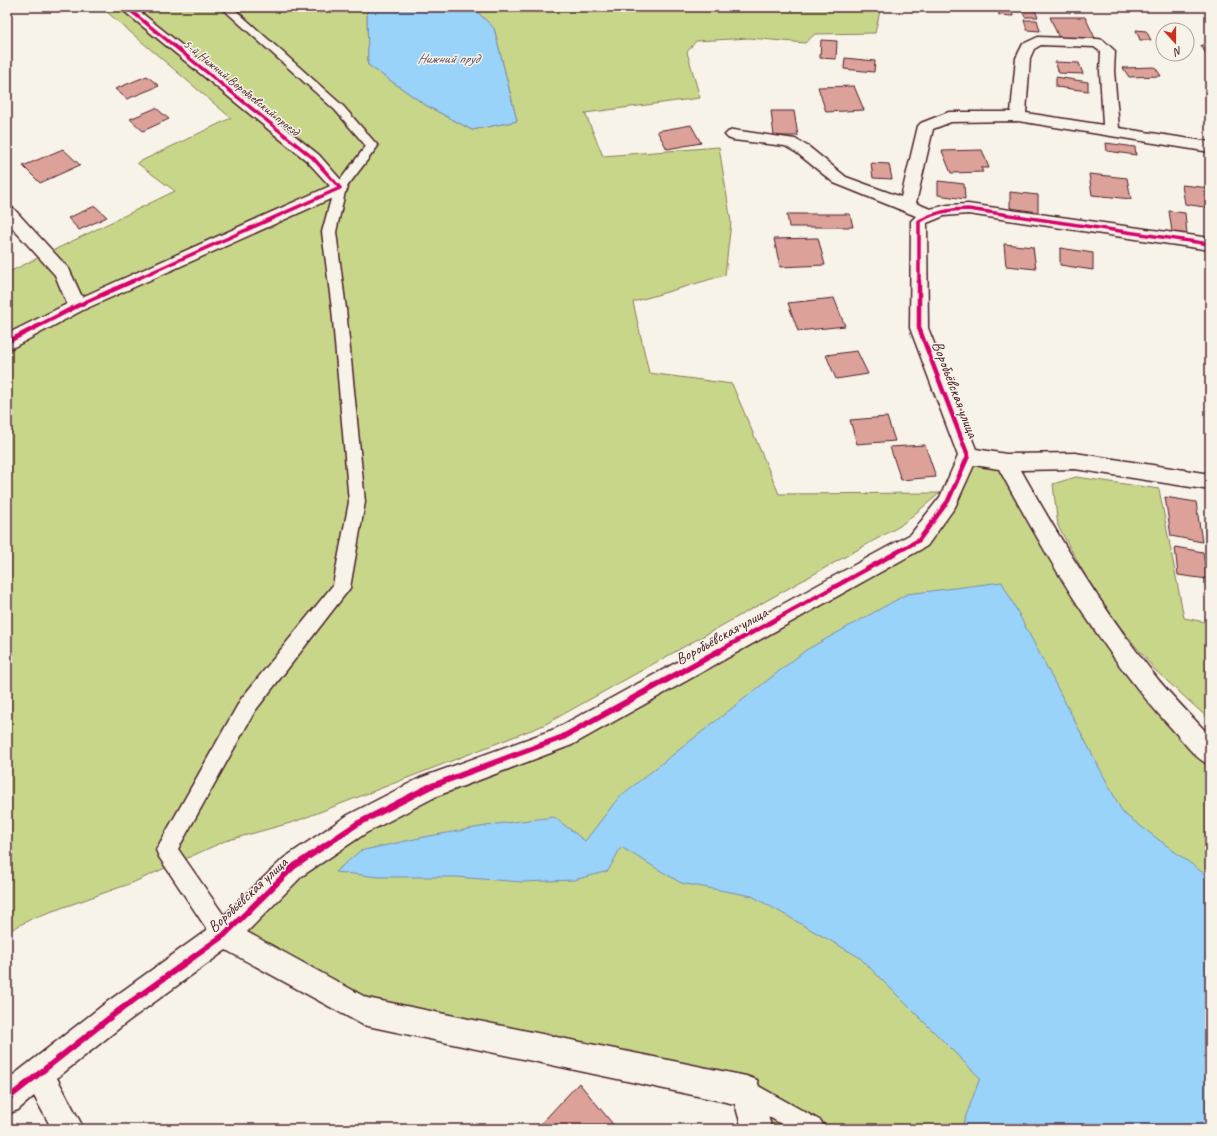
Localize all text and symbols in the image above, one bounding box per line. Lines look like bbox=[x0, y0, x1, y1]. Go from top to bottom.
north arrow bbox=[1155, 22, 1195, 62]
street label: 5-й Нижний Воробъевский проезд bbox=[180, 36, 304, 140]
text: N bbox=[1171, 44, 1184, 60]
water label: Нижний пруд bbox=[417, 50, 482, 67]
street label: Воробьёвская улица bbox=[927, 338, 983, 442]
street label: Воробьёвская улица bbox=[672, 602, 772, 669]
street label: Воробьёвская улица bbox=[204, 852, 293, 937]

